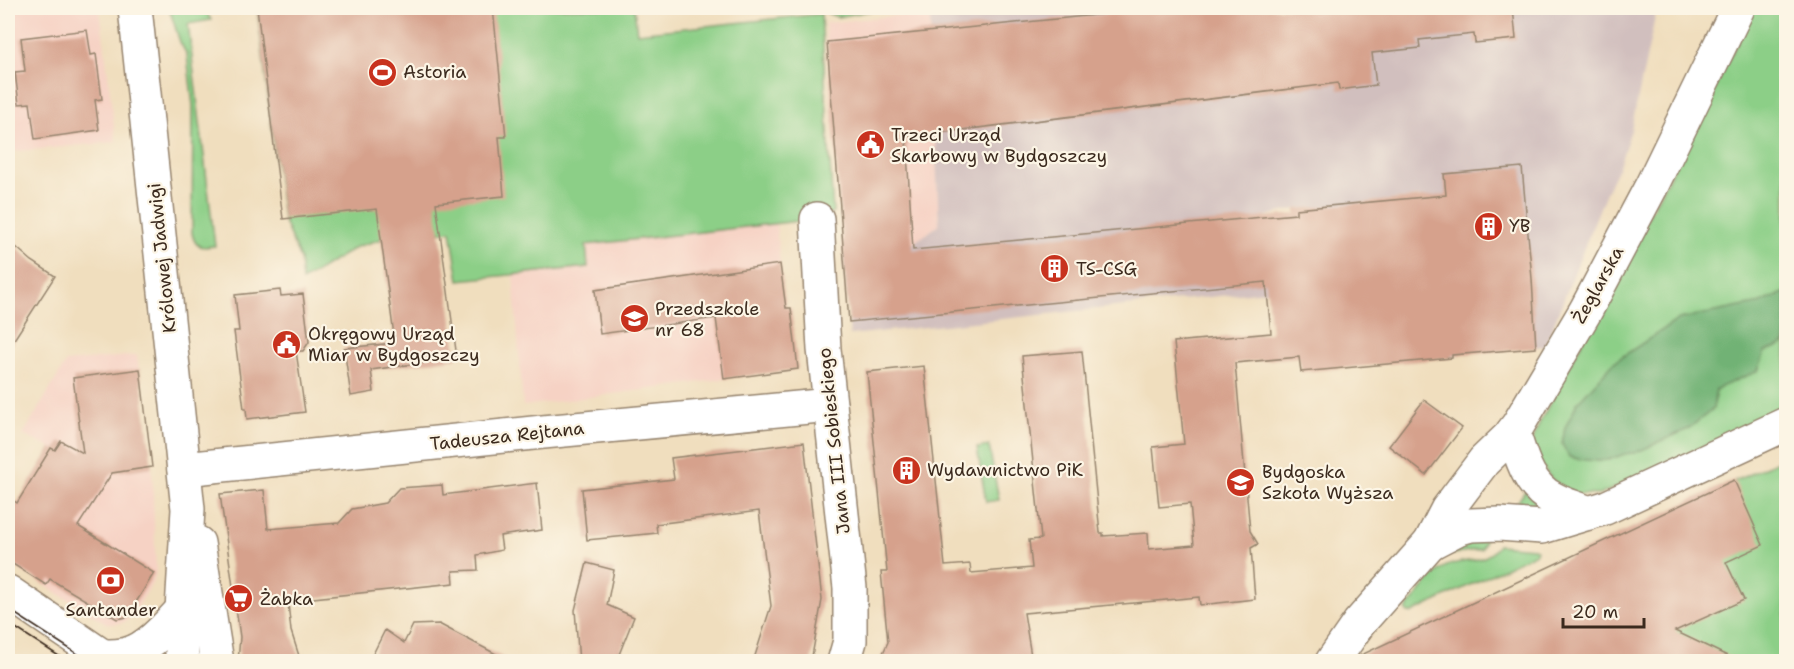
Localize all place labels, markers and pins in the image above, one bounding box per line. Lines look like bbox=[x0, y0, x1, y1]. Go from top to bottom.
sports icon: Astoria bbox=[366, 56, 398, 88]
place label: Astoria bbox=[403, 60, 466, 84]
place label: Trzeci Urząd Skarbowy w Bydgoszczy bbox=[891, 123, 1107, 168]
public building icon: Trzeci Urząd Skarbowy w Bydgoszczy bbox=[854, 129, 886, 161]
building icon: YB bbox=[1472, 210, 1504, 242]
place label: YB bbox=[1509, 214, 1531, 238]
building icon: TS-CSG bbox=[1039, 253, 1071, 285]
place label: TS-CSG bbox=[1076, 257, 1138, 281]
place label: Przedszkole nr 68 bbox=[655, 297, 759, 342]
school or university icon: Przedszkole nr 68 bbox=[618, 303, 650, 335]
place label: Okręgowy Urząd Miar w Bydgoszczy bbox=[308, 322, 480, 367]
public building icon: Okręgowy Urząd Miar w Bydgoszczy bbox=[271, 328, 303, 360]
building icon: Wydawnictwo PiK bbox=[890, 454, 922, 486]
place label: Wydawnictwo PiK bbox=[927, 458, 1084, 482]
place label: Bydgoska Szkoła Wyższa bbox=[1262, 460, 1394, 505]
school or university icon: Bydgoska Szkoła Wyższa bbox=[1225, 466, 1257, 498]
bank icon: Santander bbox=[95, 565, 127, 597]
supermarket icon: Żabka bbox=[223, 583, 255, 615]
place label: Żabka bbox=[260, 587, 313, 611]
place label: Santander bbox=[65, 598, 157, 622]

